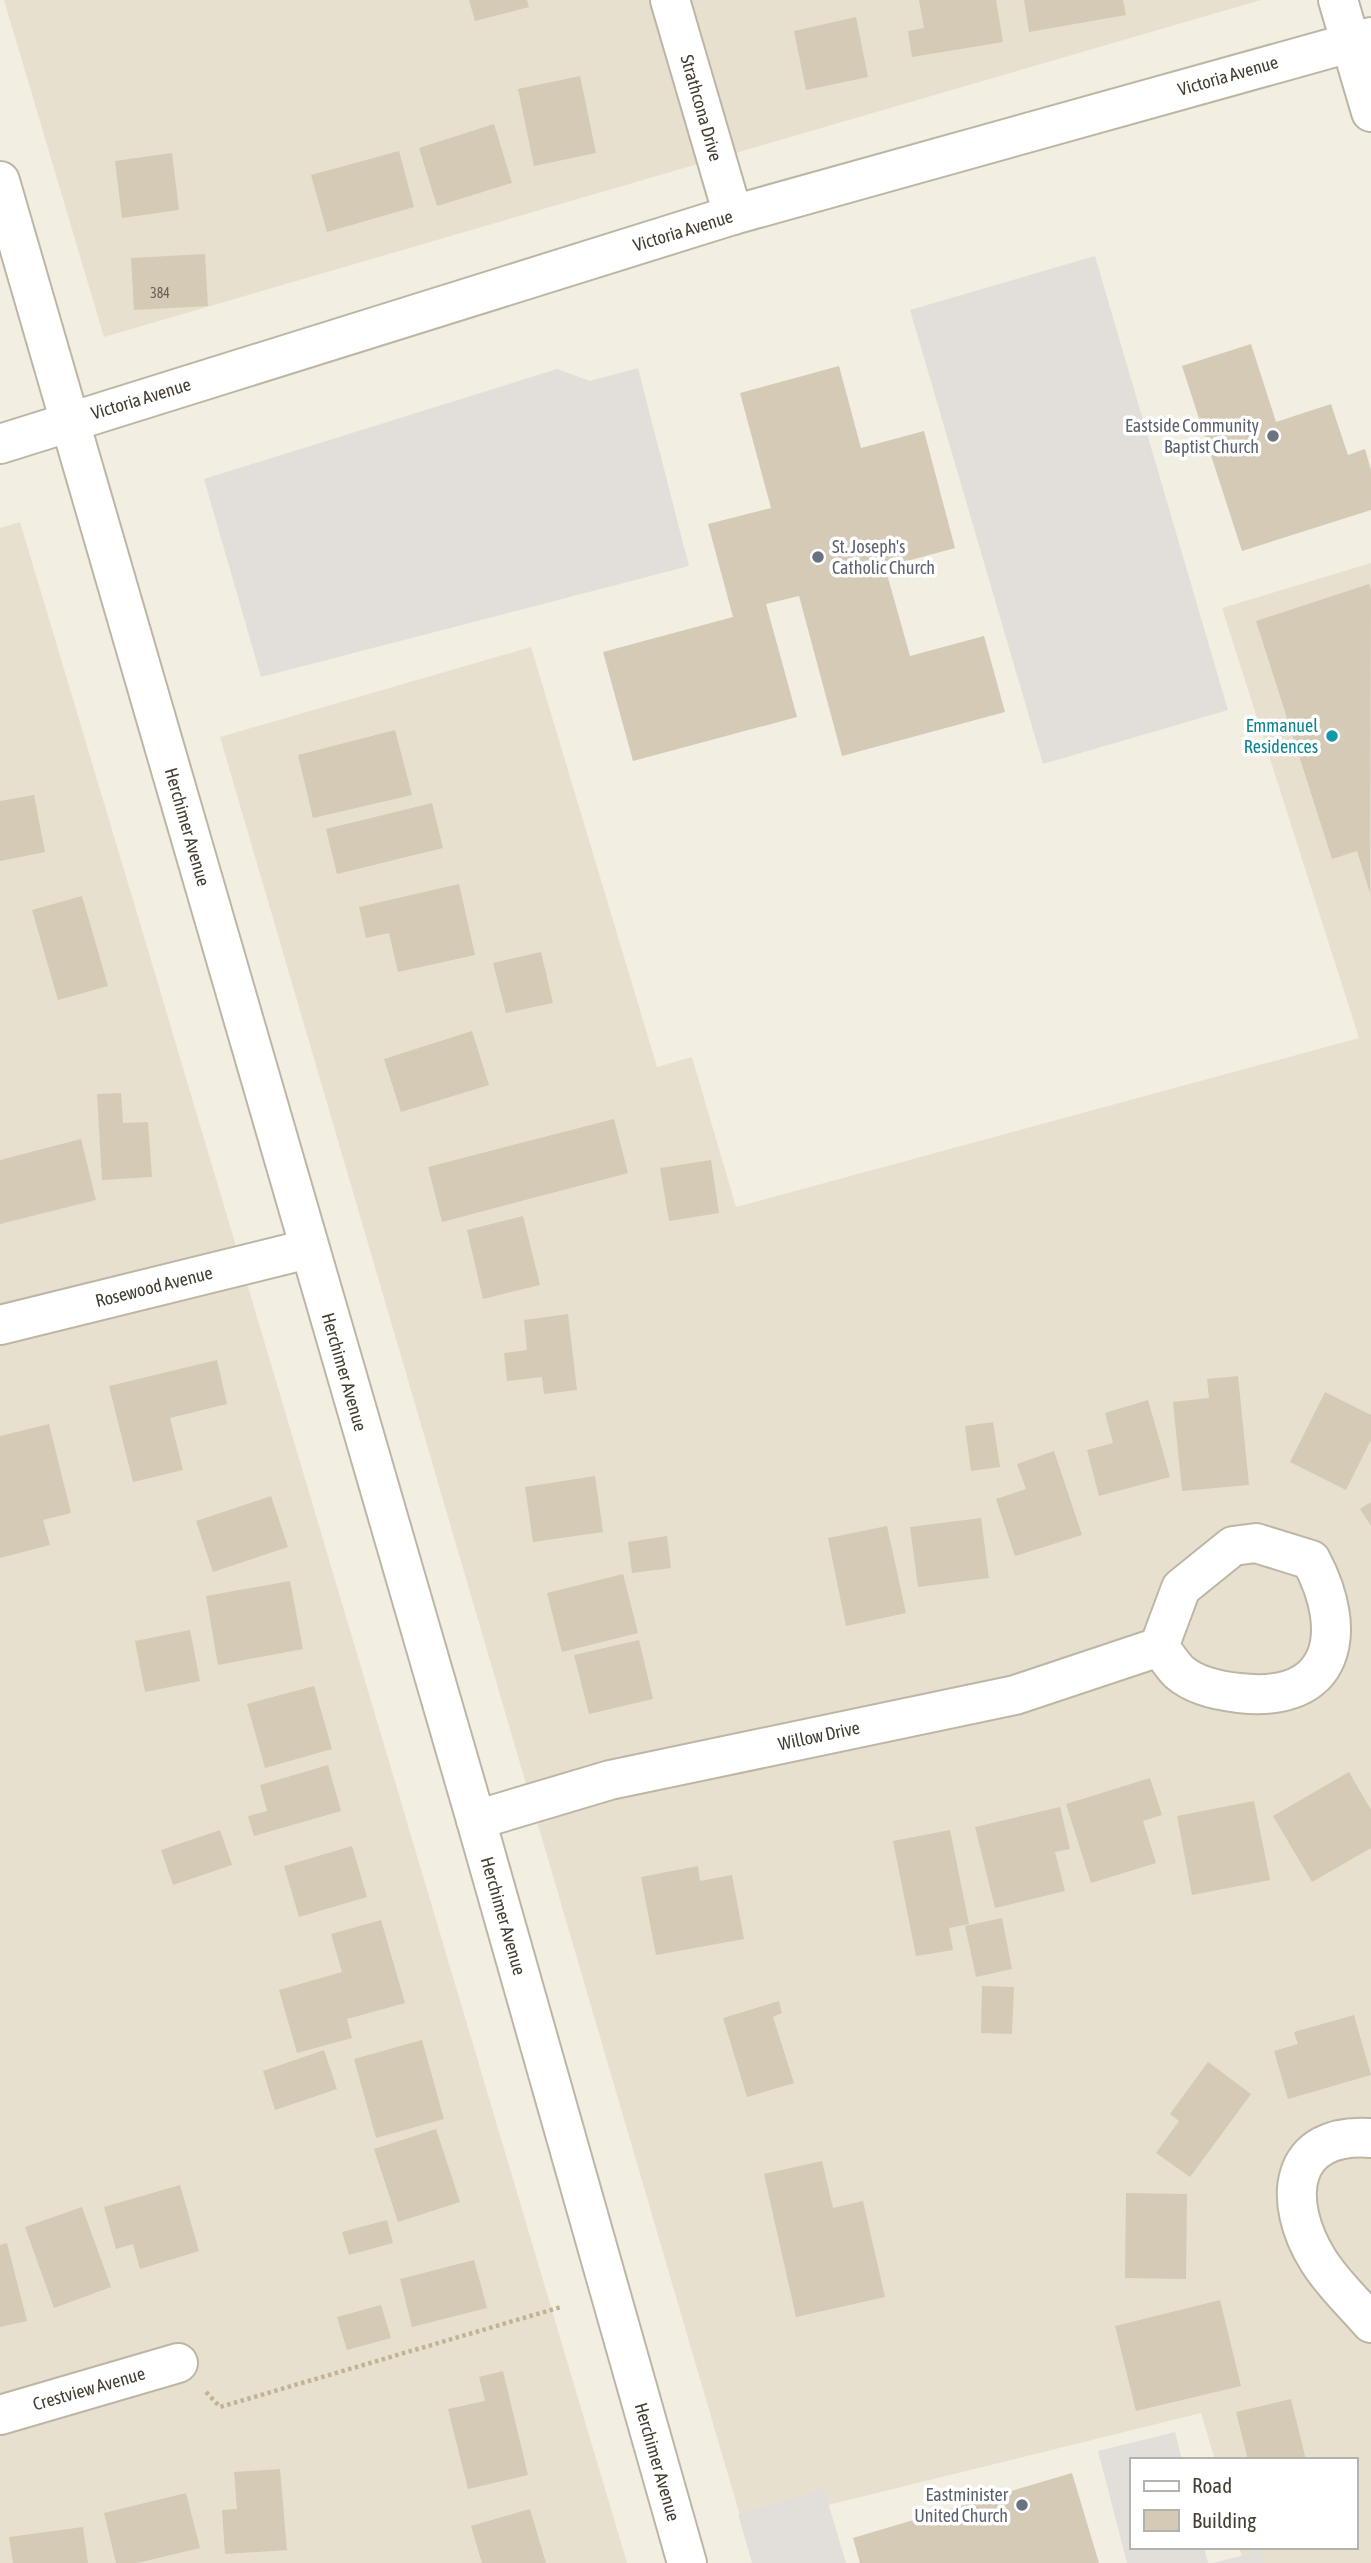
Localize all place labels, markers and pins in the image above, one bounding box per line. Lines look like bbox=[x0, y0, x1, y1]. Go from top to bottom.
place label: Eastside Community Baptist Church bbox=[1125, 415, 1259, 457]
marker: Eastside Community Baptist Church bbox=[1265, 428, 1281, 444]
place label: St. Joseph's Catholic Church bbox=[832, 536, 935, 578]
marker: St. Joseph's Catholic Church bbox=[810, 549, 826, 565]
place label: Emmanuel Residences bbox=[1244, 715, 1318, 757]
marker: Emmanuel Residences bbox=[1324, 728, 1340, 744]
place label: Eastminister United Church bbox=[914, 2484, 1009, 2526]
marker: Eastminister United Church bbox=[1014, 2497, 1030, 2513]

